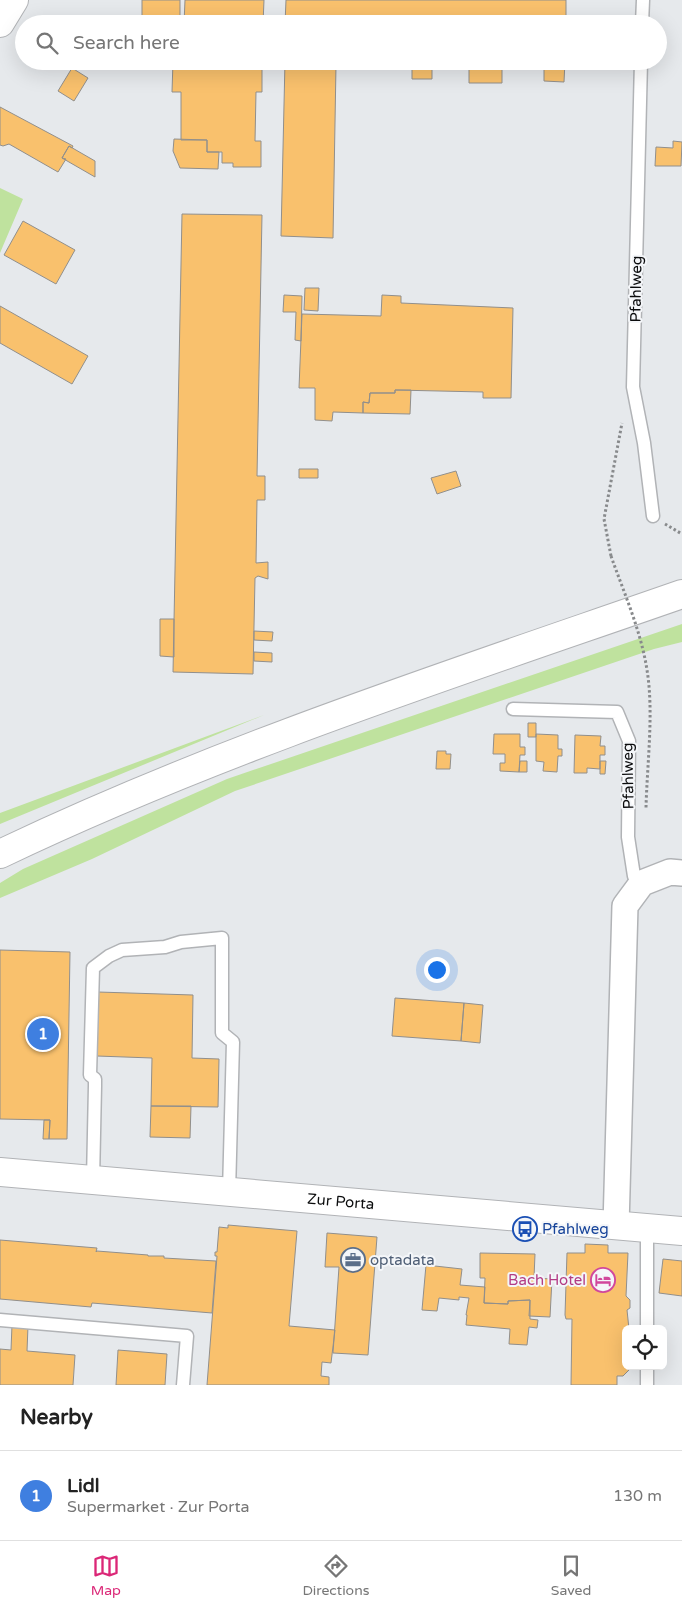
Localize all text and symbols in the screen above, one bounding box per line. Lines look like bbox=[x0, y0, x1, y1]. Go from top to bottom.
search box bbox=[15, 15, 667, 70]
icon: search bbox=[33, 29, 61, 57]
text: Search here bbox=[73, 32, 180, 54]
street label: Pfahlweg bbox=[626, 256, 646, 322]
street label: Pfahlweg bbox=[618, 743, 638, 809]
your location bbox=[424, 957, 450, 983]
pin: 1 bbox=[27, 1015, 59, 1053]
street label: Zur Porta bbox=[306, 1190, 375, 1213]
bus stop icon: Pfahlweg bbox=[512, 1216, 538, 1242]
place label: Pfahlweg bbox=[542, 1220, 609, 1238]
office icon: optadata bbox=[340, 1247, 366, 1273]
place label: optadata bbox=[370, 1251, 435, 1269]
hotel icon: Bach Hotel bbox=[590, 1267, 616, 1293]
place label: Bach Hotel bbox=[508, 1271, 586, 1289]
map controls bbox=[622, 1325, 667, 1370]
button: locate bbox=[622, 1325, 667, 1370]
text: Nearby bbox=[20, 1405, 93, 1430]
text: Lidl bbox=[67, 1475, 99, 1497]
text: 1 bbox=[31, 1486, 41, 1506]
text: 130 m bbox=[613, 1486, 662, 1506]
text: Supermarket · Zur Porta bbox=[67, 1497, 250, 1517]
tab: Map bbox=[91, 1552, 121, 1599]
tab: Directions bbox=[302, 1552, 369, 1599]
tab: Saved bbox=[551, 1552, 591, 1599]

